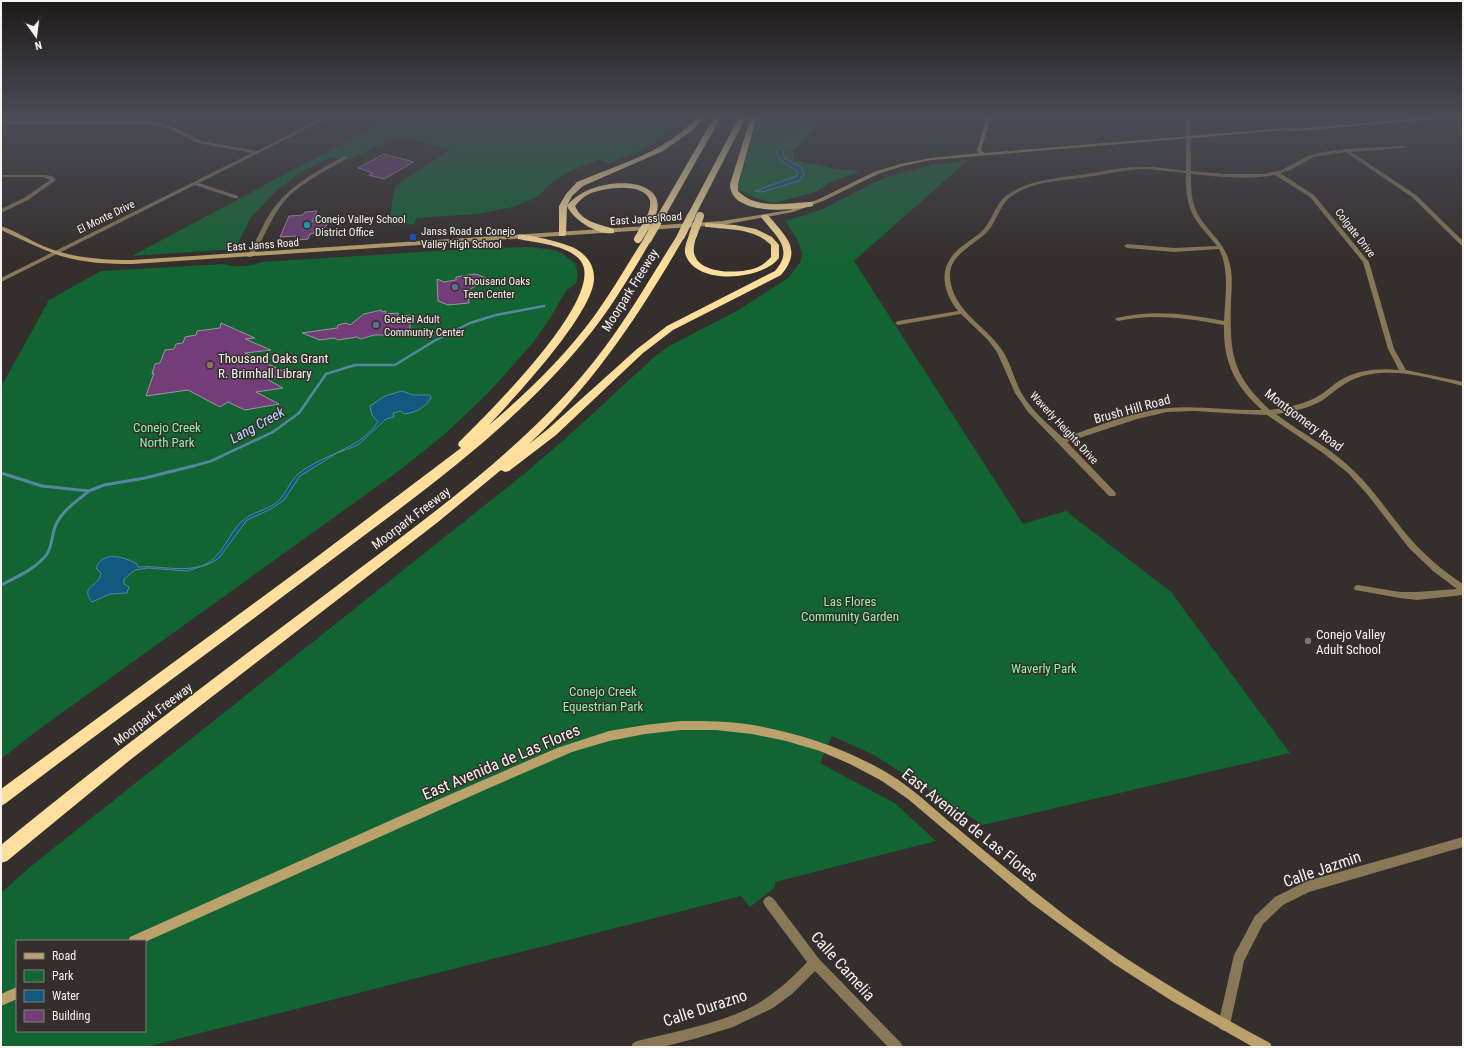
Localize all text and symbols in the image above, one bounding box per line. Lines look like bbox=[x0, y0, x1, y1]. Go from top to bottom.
north arrow bbox=[16, 16, 56, 56]
text: N bbox=[33, 38, 43, 52]
street label: El Monte Drive bbox=[75, 197, 137, 237]
street label: Colgate Drive bbox=[1332, 206, 1378, 260]
street label: East Janss Road bbox=[610, 210, 682, 228]
place label: Conejo Valley School District Office bbox=[315, 213, 406, 239]
marker: Conejo Valley School District Office bbox=[302, 220, 312, 230]
place label: Janss Road at Conejo Valley High School bbox=[421, 225, 516, 251]
marker: Janss Road at Conejo Valley High School bbox=[408, 232, 418, 242]
street label: East Janss Road bbox=[227, 236, 299, 254]
street label: Moorpark Freeway bbox=[599, 246, 662, 334]
place label: Thousand Oaks Teen Center bbox=[463, 275, 530, 301]
marker: Thousand Oaks Teen Center bbox=[450, 282, 460, 292]
place label: Goebel Adult Community Center bbox=[384, 313, 465, 339]
marker: Goebel Adult Community Center bbox=[371, 320, 381, 330]
place label: Thousand Oaks Grant R. Brimhall Library bbox=[218, 351, 328, 381]
marker: Thousand Oaks Grant R. Brimhall Library bbox=[205, 360, 215, 370]
street label: Montgomery Road bbox=[1262, 386, 1346, 454]
street label: Waverly Heights Drive bbox=[1027, 389, 1101, 467]
street label: Brush Hill Road bbox=[1092, 392, 1172, 426]
water label: Lang Creek bbox=[227, 403, 288, 447]
park label: Conejo Creek North Park bbox=[133, 420, 201, 450]
street label: Moorpark Freeway bbox=[369, 483, 454, 552]
park label: Las Flores Community Garden bbox=[801, 594, 899, 624]
place label: Conejo Valley Adult School bbox=[1316, 627, 1386, 657]
marker: Conejo Valley Adult School bbox=[1303, 636, 1313, 646]
park label: Waverly Park bbox=[1011, 661, 1077, 676]
street label: Moorpark Freeway bbox=[111, 679, 196, 748]
park label: Conejo Creek Equestrian Park bbox=[563, 684, 643, 714]
street label: East Avenida de Las Flores bbox=[419, 720, 583, 804]
street label: East Avenida de Las Flores bbox=[898, 764, 1042, 886]
street label: Calle Jazmin bbox=[1281, 847, 1363, 891]
street label: Calle Camelia bbox=[807, 927, 879, 1005]
legend bbox=[16, 940, 146, 1032]
text: Road bbox=[52, 949, 76, 963]
text: Park bbox=[52, 969, 74, 983]
street label: Calle Durazno bbox=[661, 985, 749, 1031]
text: Water bbox=[52, 989, 80, 1003]
text: Building bbox=[52, 1009, 90, 1023]

